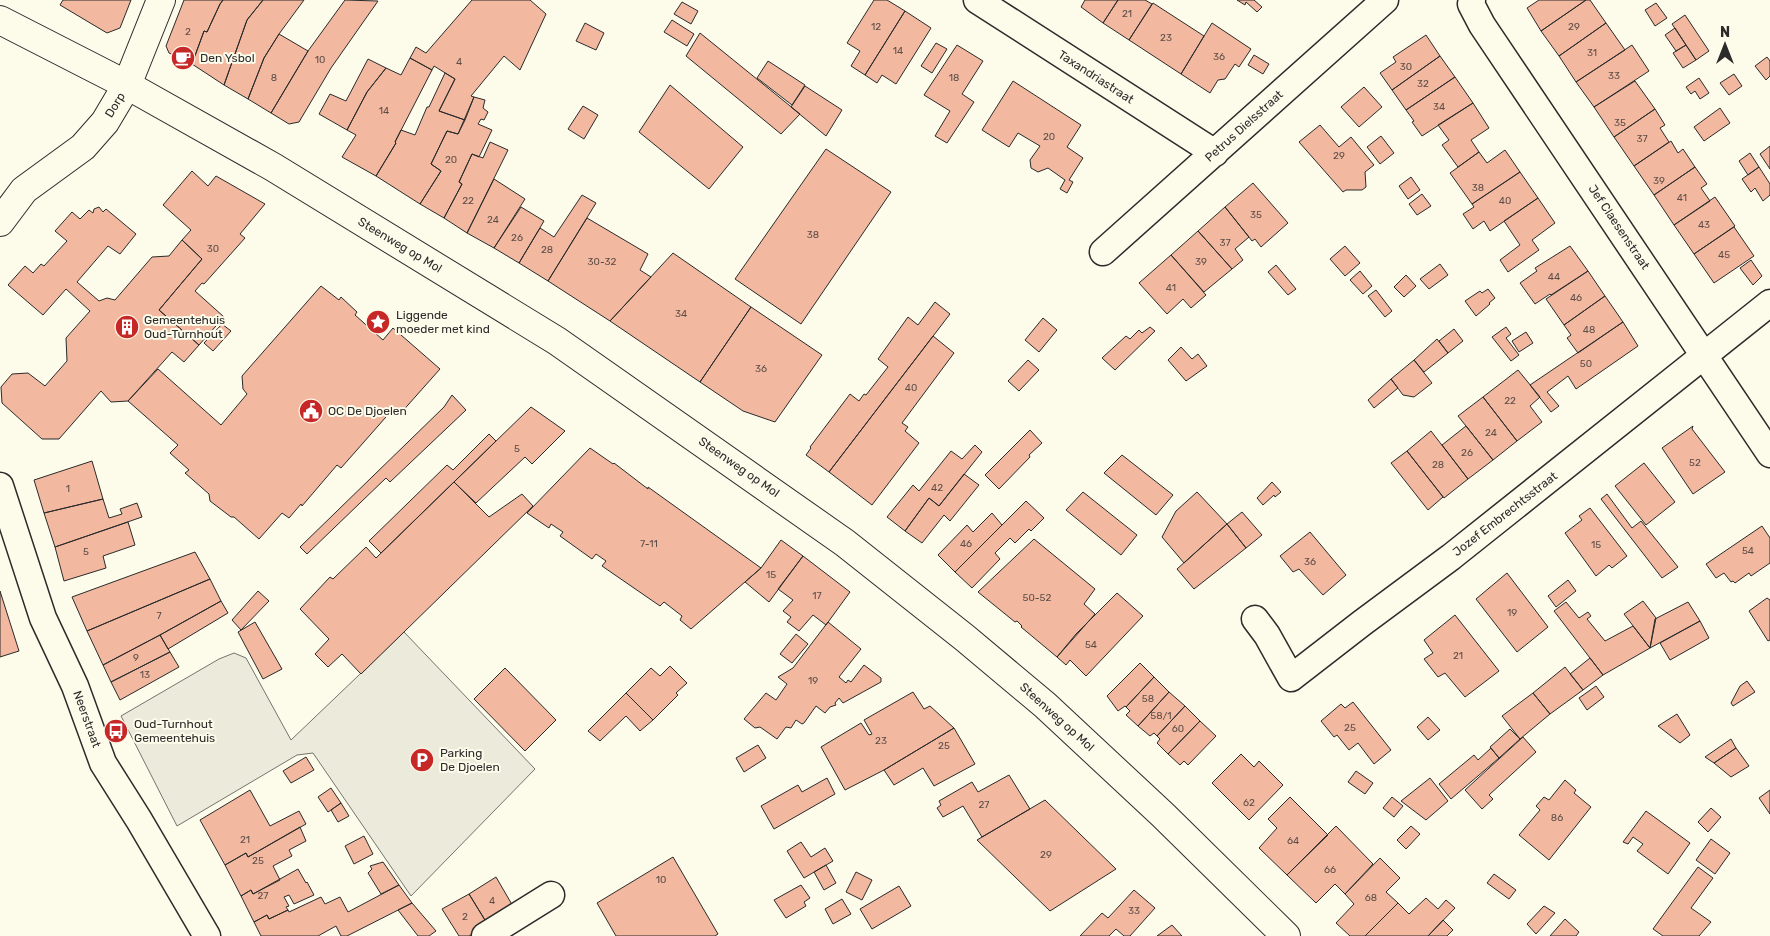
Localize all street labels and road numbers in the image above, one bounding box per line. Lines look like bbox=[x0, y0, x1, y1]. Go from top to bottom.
street label: Taxandriastraat bbox=[1056, 47, 1137, 107]
street label: Petrus Dielsstraat bbox=[1202, 87, 1286, 165]
street label: Dorp bbox=[102, 90, 128, 120]
street label: Jef Claesenstraat bbox=[1585, 182, 1653, 272]
street label: Steenweg op Mol bbox=[356, 214, 445, 276]
street label: Steenweg op Mol bbox=[696, 434, 782, 500]
street label: Jozef Embrechtsstraat bbox=[1450, 469, 1560, 559]
street label: Steenweg op Mol bbox=[1017, 680, 1097, 754]
street label: Neerstraat bbox=[70, 689, 104, 750]

